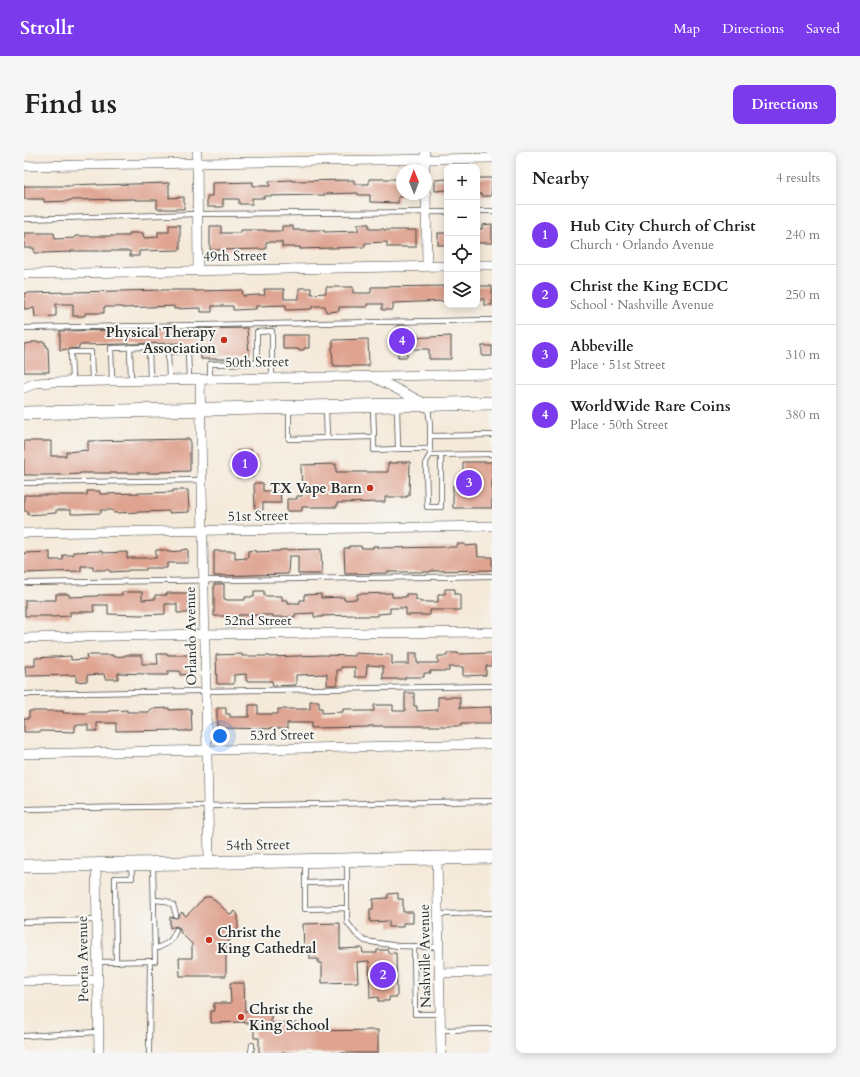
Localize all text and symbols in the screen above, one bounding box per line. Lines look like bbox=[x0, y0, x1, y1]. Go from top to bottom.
text: Strollr bbox=[20, 15, 74, 41]
text: Map bbox=[674, 19, 700, 38]
text: Directions bbox=[722, 19, 784, 38]
text: Saved bbox=[806, 19, 840, 38]
text: Find us bbox=[24, 85, 117, 123]
button: Directions bbox=[733, 85, 836, 124]
north arrow bbox=[396, 164, 432, 200]
map controls bbox=[444, 164, 480, 308]
button: + bbox=[444, 164, 480, 200]
text: Nearby bbox=[532, 167, 589, 190]
text: 4 results bbox=[776, 169, 820, 187]
button: − bbox=[444, 200, 480, 236]
text: Hub City Church of Christ bbox=[570, 216, 756, 236]
text: 1 bbox=[542, 226, 548, 244]
text: 240 m bbox=[786, 226, 820, 244]
button: locate bbox=[444, 236, 480, 272]
text: Church · Orlando Avenue bbox=[570, 236, 714, 254]
street label: 49th Street bbox=[203, 246, 268, 266]
button: layers bbox=[444, 272, 480, 308]
text: Christ the King ECDC bbox=[570, 276, 728, 296]
text: 2 bbox=[542, 286, 548, 304]
text: 250 m bbox=[786, 286, 820, 304]
text: School · Nashville Avenue bbox=[570, 296, 714, 314]
place label: Physical Therapy Association bbox=[106, 323, 216, 358]
pin: 4 bbox=[389, 326, 415, 356]
marker: Physical Therapy Association bbox=[219, 335, 229, 345]
text: Abbeville bbox=[570, 336, 634, 356]
text: 3 bbox=[542, 346, 548, 364]
text: 310 m bbox=[786, 346, 820, 364]
street label: 50th Street bbox=[225, 352, 290, 372]
text: Place · 51st Street bbox=[570, 356, 665, 374]
text: WorldWide Rare Coins bbox=[570, 396, 730, 416]
text: 4 bbox=[542, 406, 548, 424]
text: 380 m bbox=[786, 406, 820, 424]
text: Place · 50th Street bbox=[570, 416, 668, 434]
pin: 1 bbox=[232, 449, 258, 479]
pin: 3 bbox=[456, 468, 482, 498]
place label: TX Vape Barn bbox=[270, 479, 362, 498]
marker: TX Vape Barn bbox=[365, 483, 375, 493]
street label: 51st Street bbox=[227, 506, 289, 526]
street label: Orlando Avenue bbox=[181, 586, 201, 686]
street label: 52nd Street bbox=[224, 611, 292, 630]
street label: 53rd Street bbox=[250, 725, 315, 745]
your location bbox=[210, 726, 230, 746]
street label: 54th Street bbox=[226, 835, 291, 855]
street label: Nashville Avenue bbox=[415, 904, 435, 1008]
street label: Peoria Avenue bbox=[73, 916, 93, 1002]
place label: Christ the King Cathedral bbox=[217, 923, 316, 958]
marker: Christ the King Cathedral bbox=[204, 935, 214, 945]
pin: 2 bbox=[370, 960, 396, 990]
place label: Christ the King School bbox=[249, 1000, 329, 1035]
marker: Christ the King School bbox=[236, 1012, 246, 1022]

